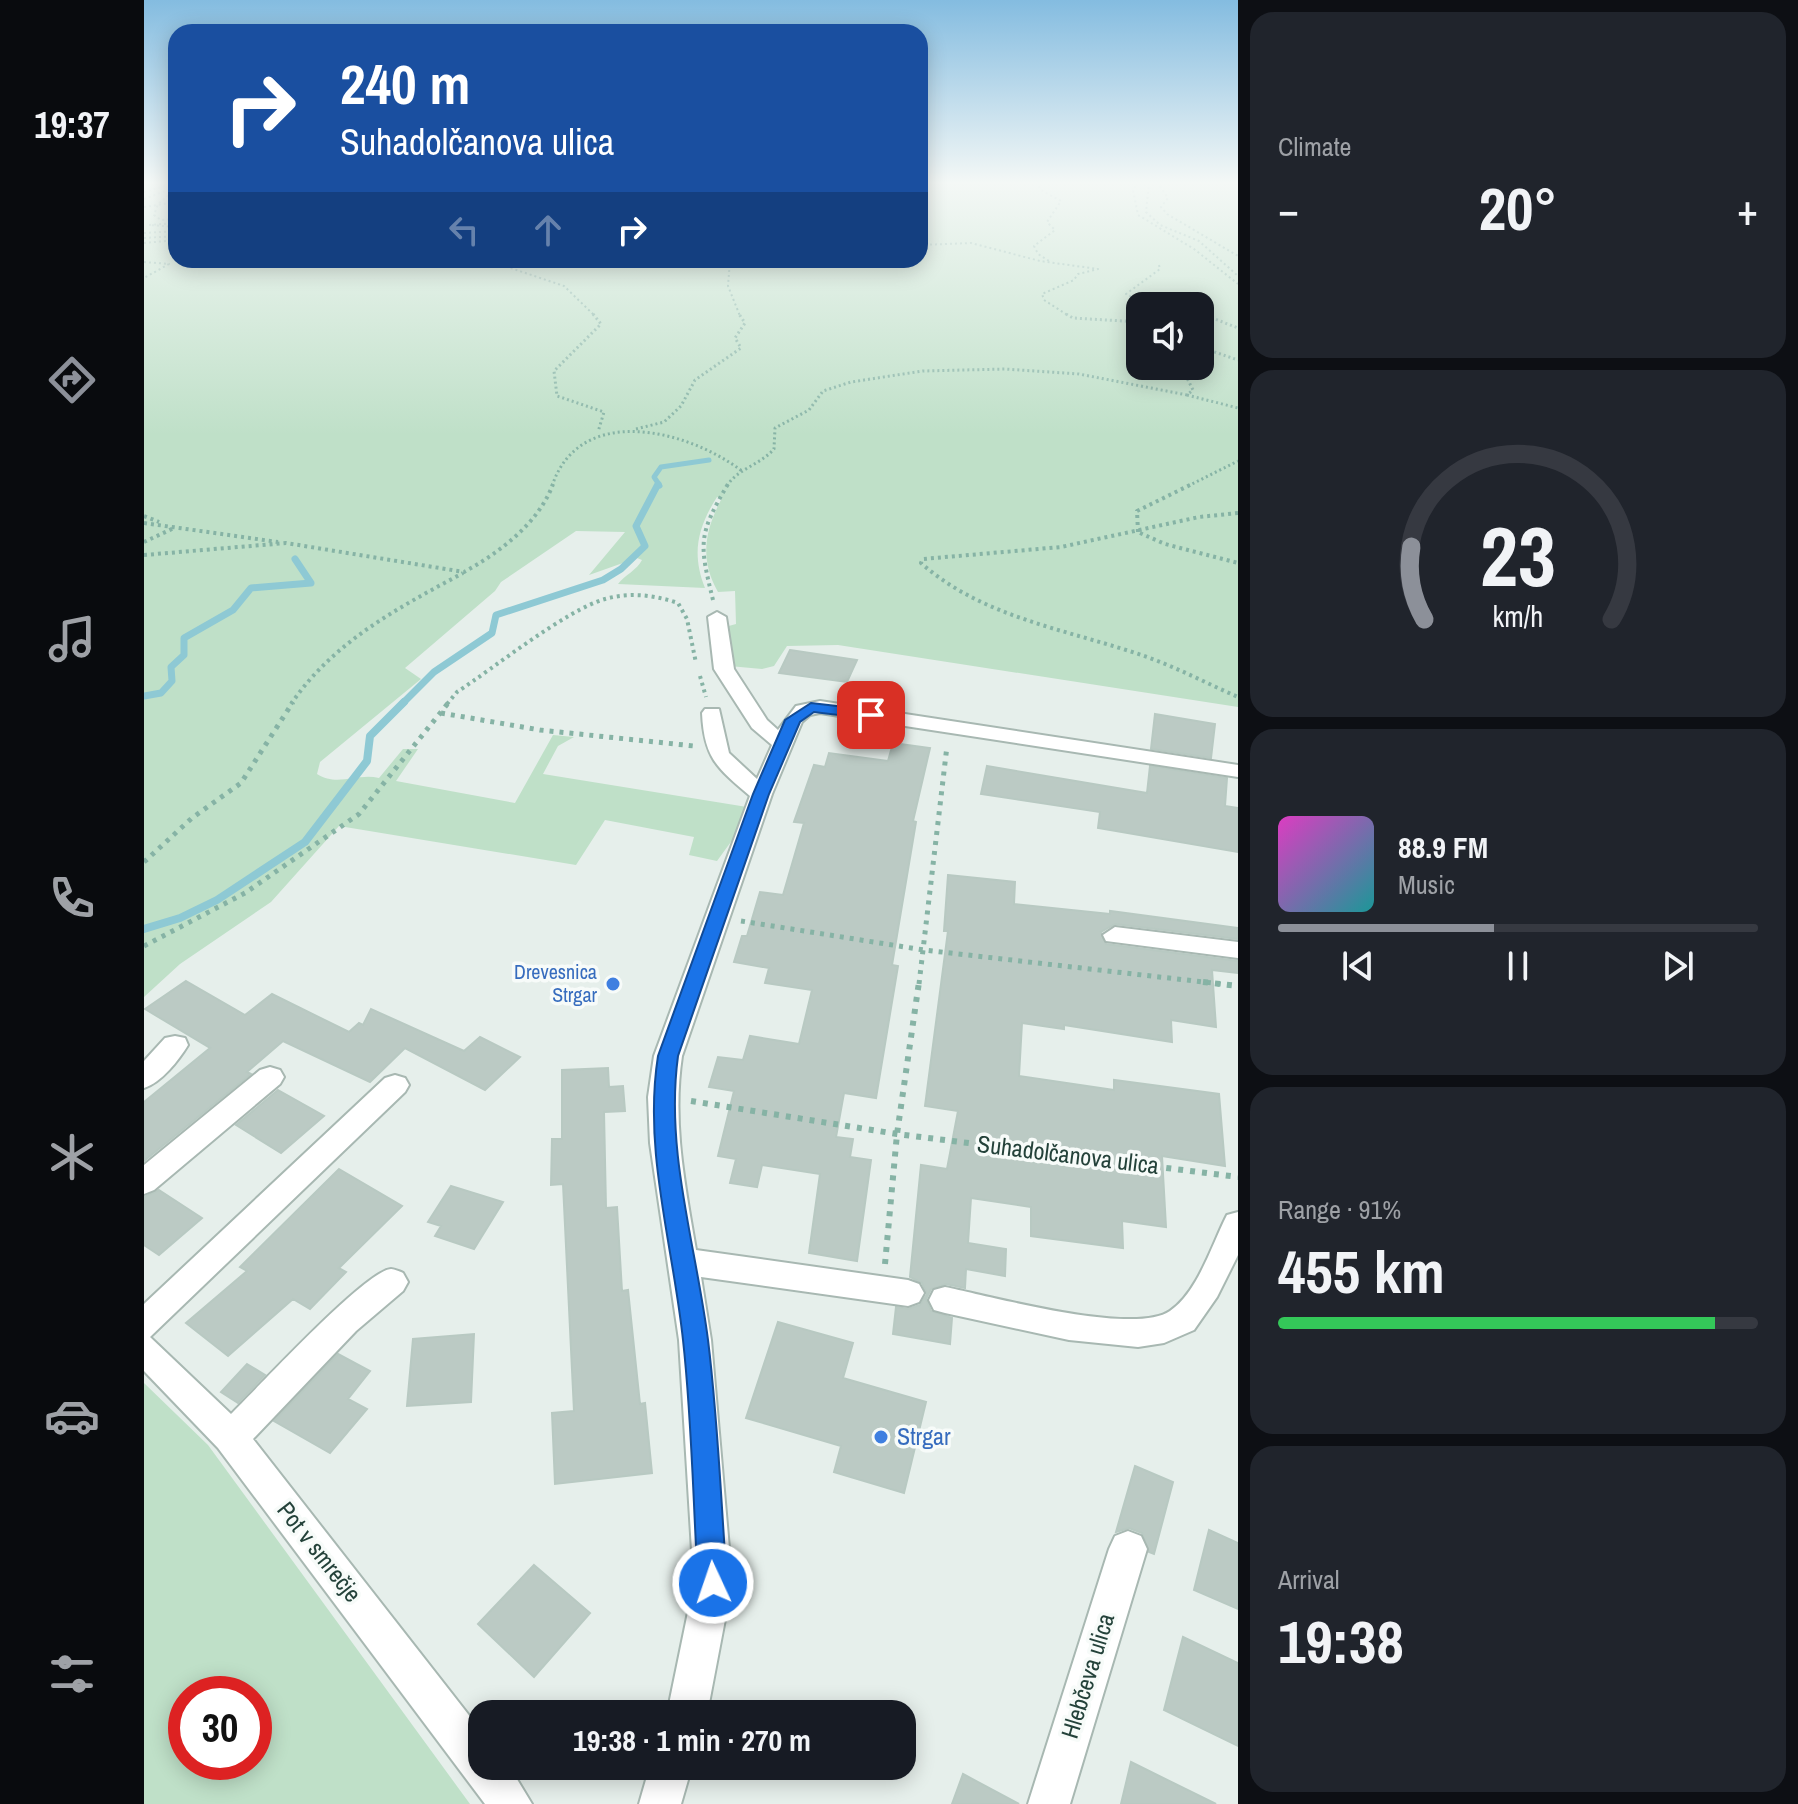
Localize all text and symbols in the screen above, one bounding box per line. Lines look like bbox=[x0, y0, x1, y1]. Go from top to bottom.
text: 240 m bbox=[340, 46, 470, 121]
icon: right bbox=[208, 56, 312, 160]
text: 19:37 bbox=[34, 101, 110, 149]
text: Suhadolčanova ulica bbox=[340, 118, 614, 166]
text: Climate bbox=[1278, 129, 1351, 164]
text: 20° bbox=[1479, 168, 1557, 249]
text: − bbox=[1278, 179, 1299, 239]
text: + bbox=[1737, 179, 1758, 239]
icon: left bbox=[442, 208, 486, 252]
icon: ahead bbox=[526, 208, 570, 252]
icon: right bbox=[610, 208, 654, 252]
map controls bbox=[1126, 292, 1214, 380]
button: sound bbox=[1126, 292, 1214, 380]
icon: directions bbox=[44, 352, 100, 408]
text: 23 bbox=[1480, 499, 1556, 611]
text: km/h bbox=[1493, 597, 1543, 636]
icon: music bbox=[44, 611, 100, 667]
pin bbox=[837, 681, 905, 749]
icon: arrive bbox=[849, 693, 893, 737]
text: 88.9 FM bbox=[1398, 827, 1488, 867]
text: Music bbox=[1398, 867, 1455, 902]
icon: phone bbox=[44, 870, 100, 926]
icon: previous bbox=[1336, 944, 1380, 988]
icon: pause bbox=[1496, 944, 1540, 988]
icon: next bbox=[1656, 944, 1700, 988]
place label: Drevesnica Strgar bbox=[514, 958, 598, 1008]
marker: Drevesnica Strgar bbox=[604, 975, 622, 993]
street label: Suhadolčanova ulica bbox=[975, 1127, 1161, 1181]
icon: climate bbox=[44, 1129, 100, 1185]
text: Range · 91% bbox=[1278, 1192, 1401, 1227]
text: 455 km bbox=[1278, 1231, 1445, 1312]
icon: car bbox=[44, 1388, 100, 1444]
place label: Strgar bbox=[897, 1420, 951, 1452]
marker: Strgar bbox=[872, 1428, 890, 1446]
street label: Pot v smrečje bbox=[270, 1495, 369, 1608]
position arrow bbox=[671, 1541, 755, 1625]
text: Arrival bbox=[1278, 1562, 1340, 1597]
text: 19:38 bbox=[1278, 1601, 1404, 1682]
street label: Hlebčeva ulica bbox=[1053, 1609, 1121, 1742]
icon: filters bbox=[44, 1646, 100, 1702]
speed limit sign: 30 bbox=[168, 1676, 272, 1780]
text: 19:38 · 1 min · 270 m bbox=[573, 1720, 811, 1760]

